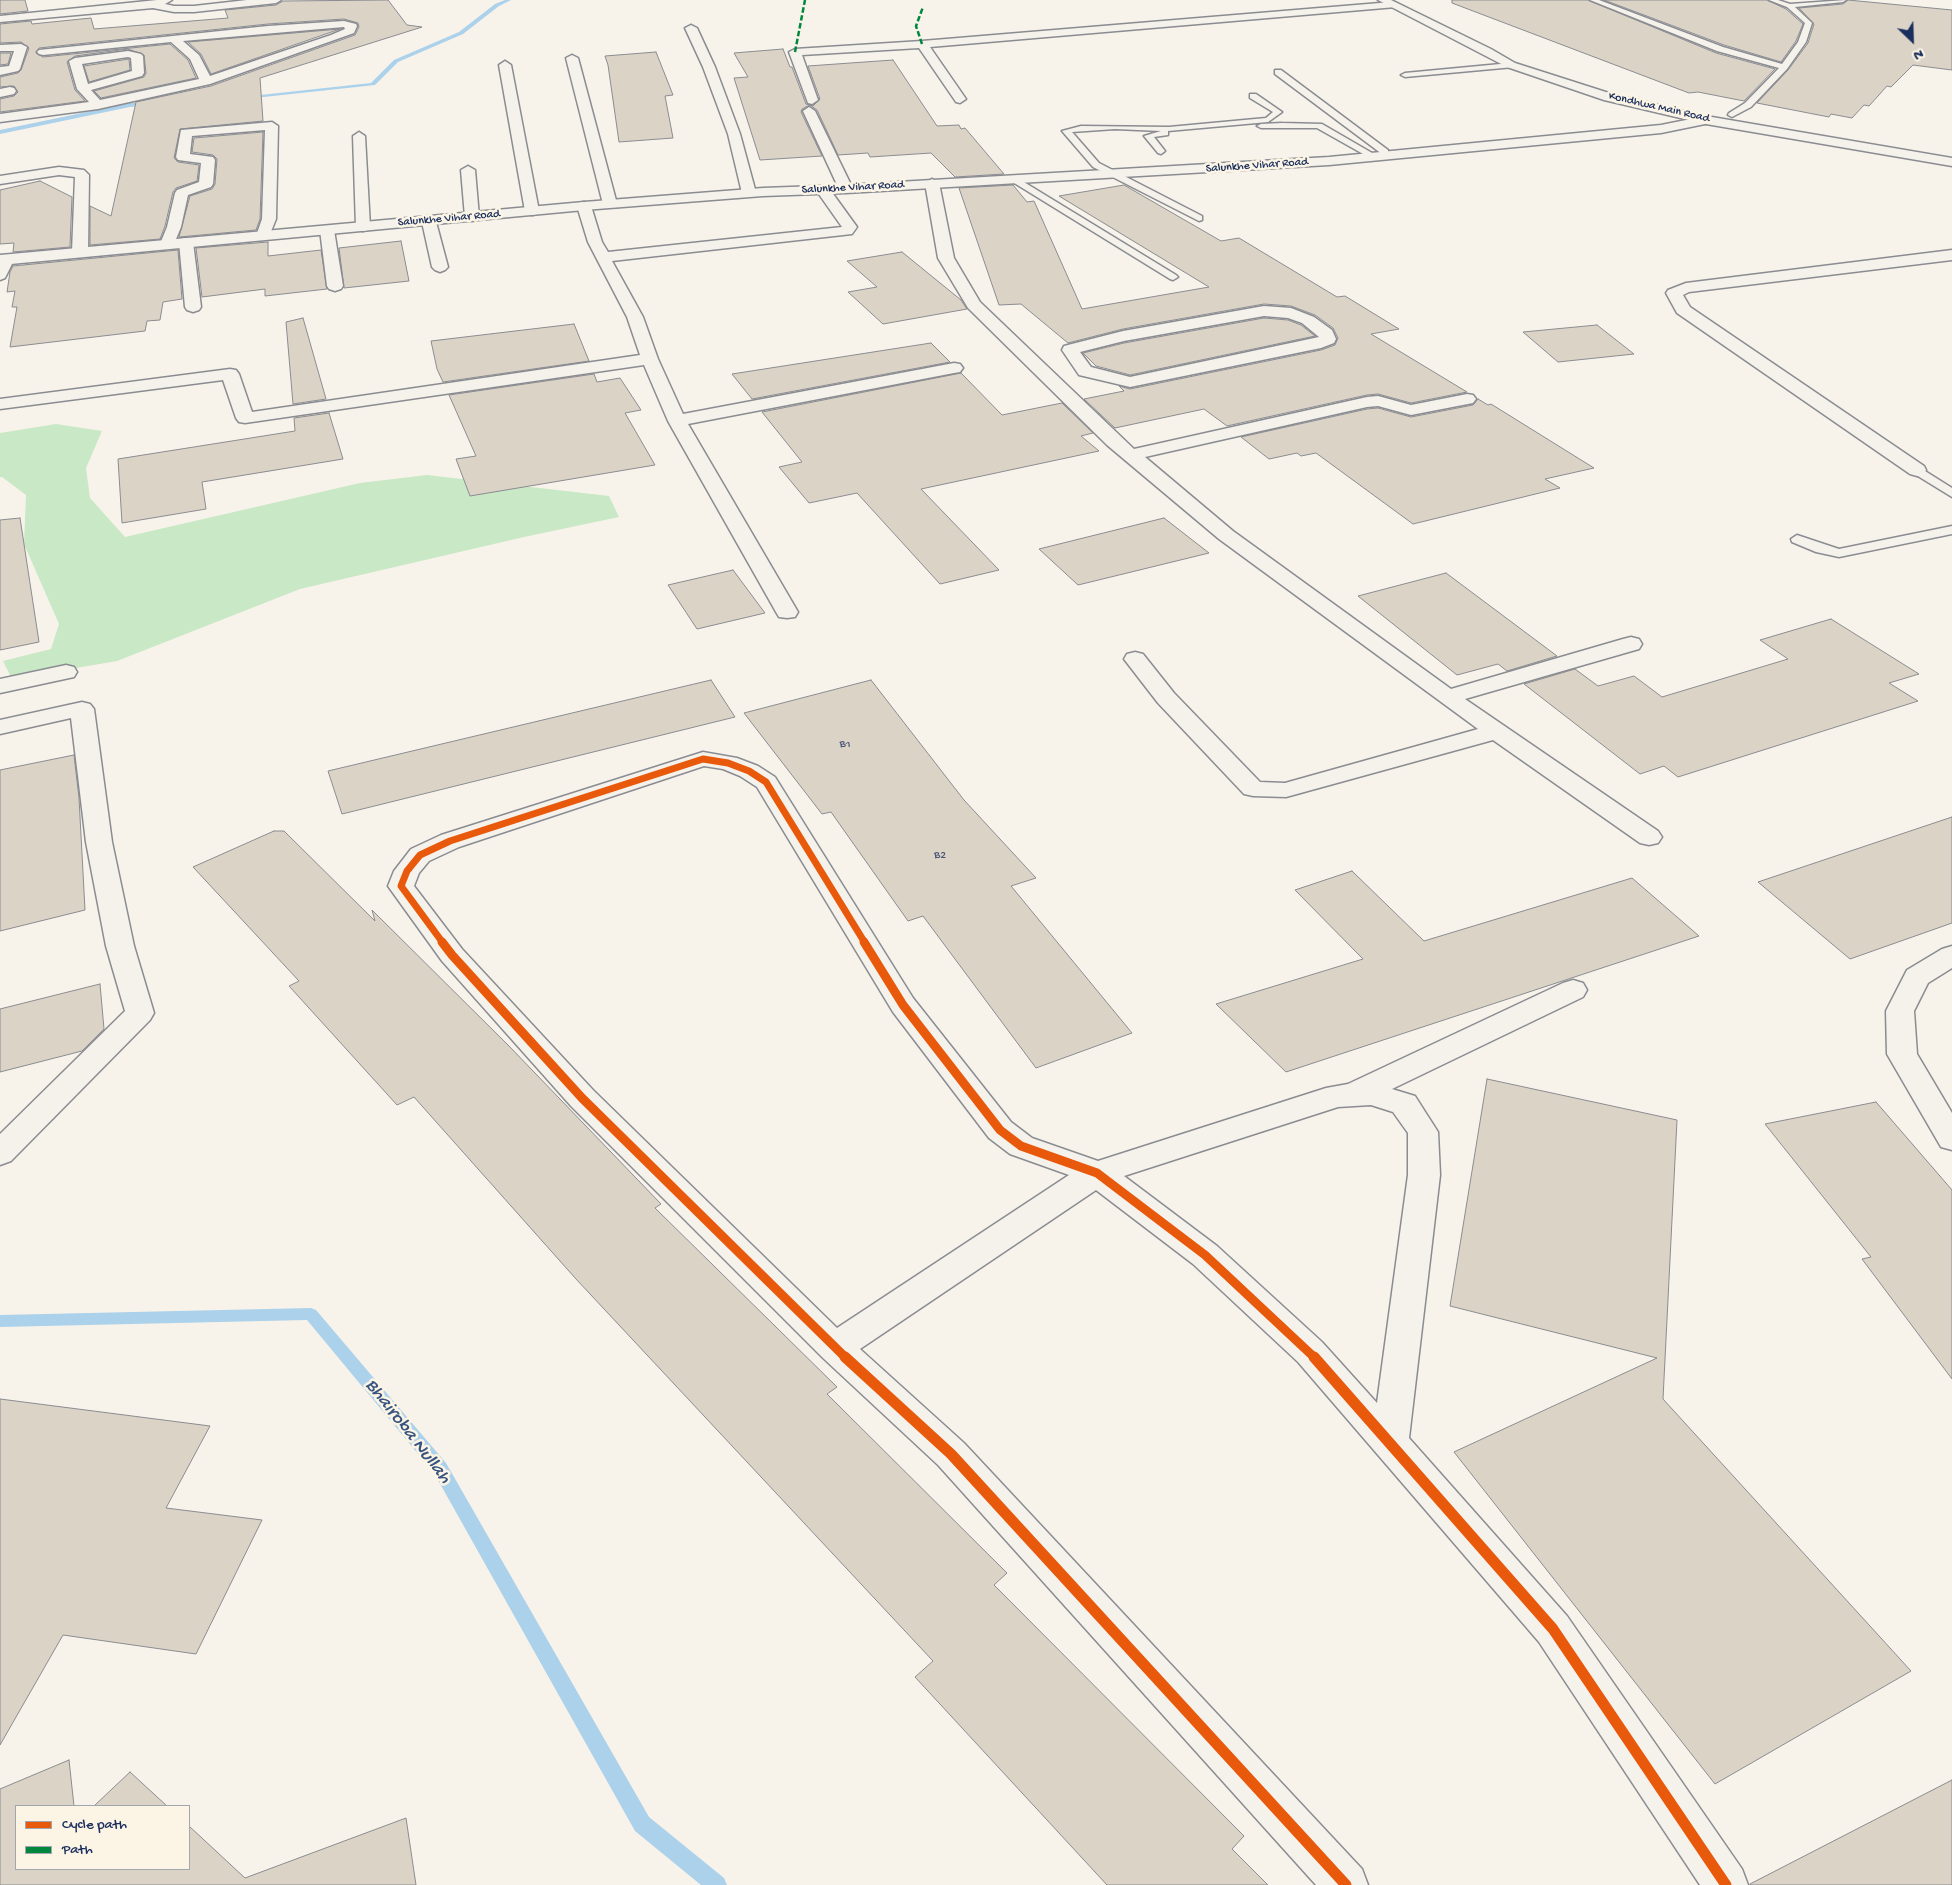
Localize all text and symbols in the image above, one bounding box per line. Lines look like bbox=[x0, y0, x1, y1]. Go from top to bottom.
north arrow bbox=[1887, 15, 1937, 65]
text: N bbox=[1911, 45, 1926, 64]
street label: Kondhwa Main Road bbox=[1607, 89, 1711, 127]
street label: Salunkhe Vihar Road bbox=[1205, 155, 1309, 177]
street label: Salunkhe Vihar Road bbox=[801, 178, 905, 198]
street label: Salunkhe Vihar Road bbox=[397, 207, 501, 231]
house number: B1 bbox=[840, 738, 850, 752]
house number: B2 bbox=[934, 849, 946, 863]
water label: Bhairoba Nullah bbox=[359, 1375, 455, 1489]
legend bbox=[15, 1805, 190, 1870]
text: Cycle path bbox=[62, 1816, 127, 1834]
text: Path bbox=[62, 1841, 93, 1859]

